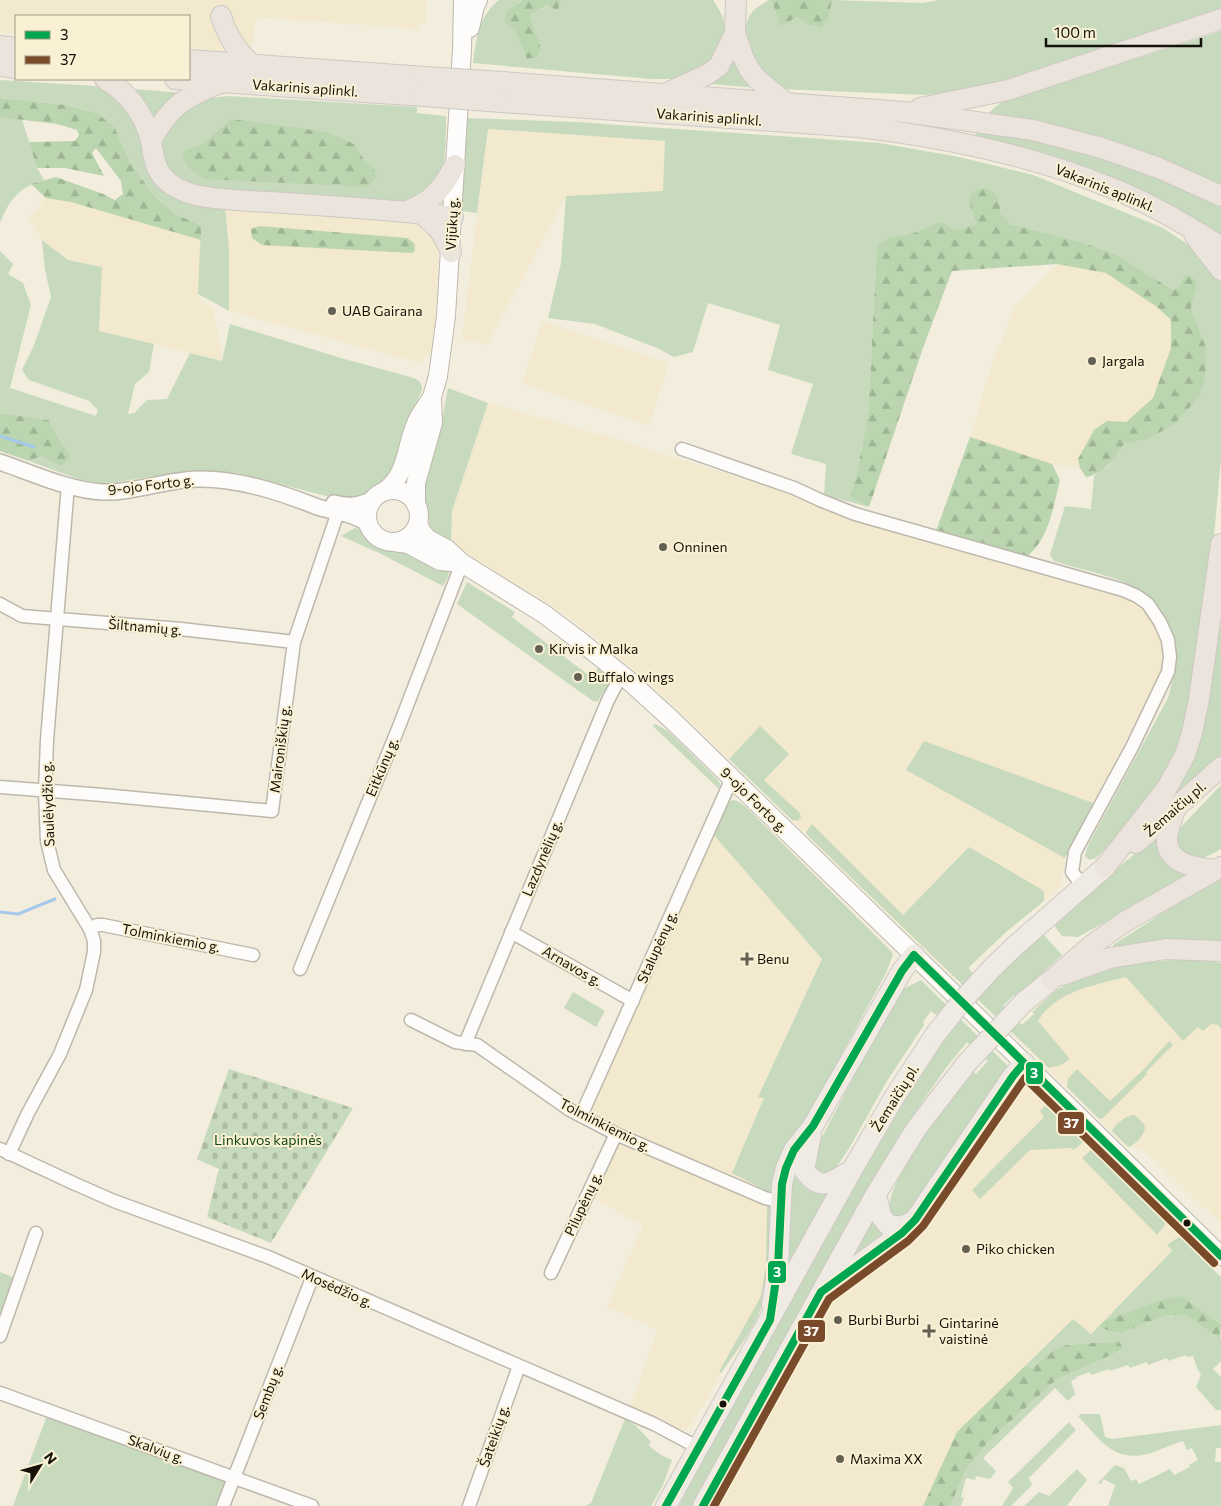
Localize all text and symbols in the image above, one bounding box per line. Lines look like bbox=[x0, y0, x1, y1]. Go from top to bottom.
legend bbox=[15, 15, 190, 80]
scale bar bbox=[1046, 15, 1201, 47]
text: 100 m bbox=[1054, 23, 1096, 41]
text: 3 bbox=[60, 25, 69, 43]
text: 37 bbox=[60, 50, 76, 68]
street label: Vakarinis aplinkl. bbox=[251, 75, 359, 100]
street label: Vakarinis aplinkl. bbox=[655, 104, 763, 129]
street label: Vakarinis aplinkl. bbox=[1053, 160, 1158, 215]
street label: Vijūkų g. bbox=[442, 197, 461, 251]
place label: UAB Gairana bbox=[342, 302, 423, 319]
marker: UAB Gairana bbox=[326, 305, 338, 317]
place label: Jargala bbox=[1102, 352, 1145, 369]
marker: Jargala bbox=[1086, 355, 1098, 367]
street label: 9-ojo Forto g. bbox=[107, 471, 195, 498]
place label: Onninen bbox=[673, 538, 728, 555]
marker: Onninen bbox=[657, 541, 669, 553]
street label: Šiltnamių g. bbox=[108, 615, 182, 638]
place label: Kirvis ir Malka bbox=[549, 640, 638, 657]
marker: Kirvis ir Malka bbox=[533, 643, 545, 655]
place label: Buffalo wings bbox=[588, 668, 674, 685]
marker: Buffalo wings bbox=[572, 671, 584, 683]
street label: Maironiškių g. bbox=[266, 704, 293, 794]
street label: Eitkūnų g. bbox=[362, 735, 402, 799]
street label: Saulėlydžio g. bbox=[38, 761, 57, 847]
street label: 9-ojo Forto g. bbox=[717, 763, 791, 836]
street label: Žemaičių pl. bbox=[1140, 777, 1209, 840]
street label: Lazdynėlių g. bbox=[518, 817, 565, 899]
street label: Stalupėnų g. bbox=[633, 908, 680, 986]
street label: Tolminkiemio g. bbox=[120, 920, 222, 955]
street label: Arnavos g. bbox=[540, 942, 605, 989]
place label: Benu bbox=[757, 950, 789, 967]
marker: Benu bbox=[741, 953, 753, 965]
street label: Žemaičių pl. bbox=[867, 1061, 922, 1135]
line badge: 3 bbox=[1025, 1061, 1044, 1085]
text: 3 bbox=[1030, 1064, 1038, 1081]
street label: Tolminkiemio g. bbox=[557, 1094, 654, 1155]
line badge: 37 bbox=[1057, 1111, 1085, 1135]
text: 37 bbox=[1063, 1114, 1079, 1131]
park label: Linkuvos kapinės bbox=[214, 1131, 322, 1148]
street label: Pilupėnų g. bbox=[560, 1169, 605, 1239]
unlabelled marker bbox=[1182, 1218, 1192, 1228]
place label: Piko chicken bbox=[976, 1240, 1055, 1257]
marker: Piko chicken bbox=[960, 1243, 972, 1255]
line badge: 3 bbox=[767, 1260, 787, 1284]
text: 3 bbox=[773, 1263, 781, 1280]
street label: Mosėdžio g. bbox=[299, 1264, 375, 1311]
place label: Burbi Burbi bbox=[848, 1311, 919, 1328]
marker: Burbi Burbi bbox=[832, 1314, 844, 1326]
place label: Gintarinė vaistinė bbox=[939, 1314, 999, 1347]
line badge: 37 bbox=[797, 1319, 826, 1343]
text: 37 bbox=[803, 1322, 819, 1339]
marker: Gintarinė vaistinė bbox=[923, 1325, 935, 1337]
street label: Sembų g. bbox=[249, 1362, 286, 1422]
unlabelled marker bbox=[718, 1399, 728, 1409]
street label: Šateikių g. bbox=[475, 1402, 512, 1469]
street label: Skalvių g. bbox=[126, 1430, 187, 1467]
north arrow bbox=[15, 1441, 65, 1491]
text: N bbox=[41, 1449, 61, 1467]
place label: Maxima XX bbox=[850, 1450, 923, 1467]
marker: Maxima XX bbox=[834, 1453, 846, 1465]

